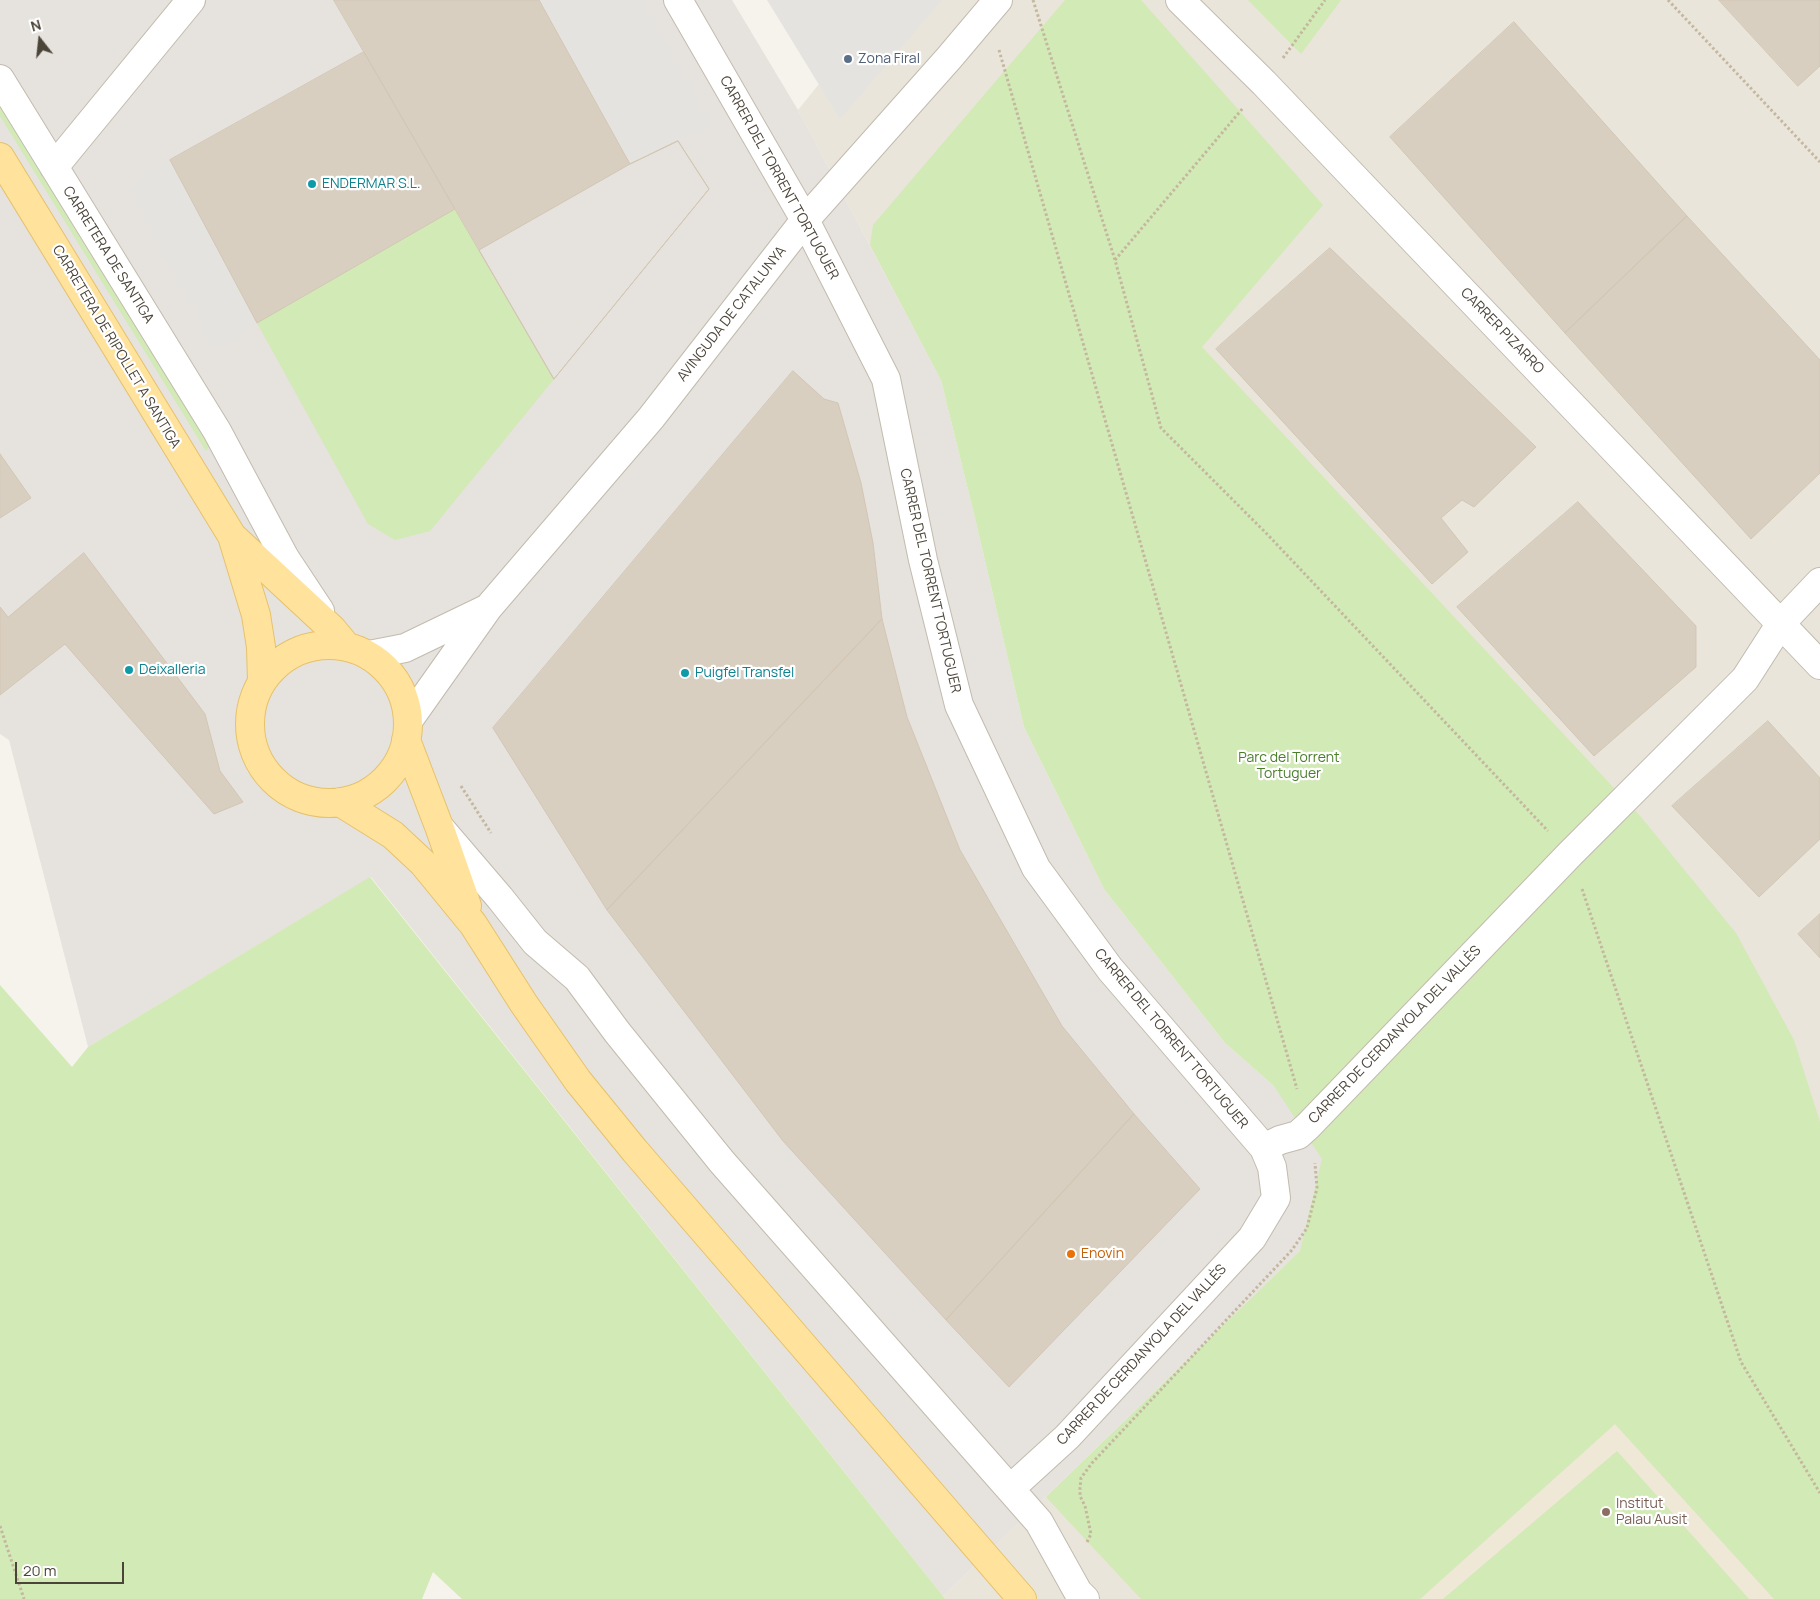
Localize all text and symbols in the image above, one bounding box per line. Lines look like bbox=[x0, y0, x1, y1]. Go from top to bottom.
north arrow bbox=[15, 15, 65, 65]
text: N bbox=[28, 15, 43, 36]
place label: Zona Firal bbox=[858, 51, 920, 67]
marker: Zona Firal bbox=[842, 53, 854, 65]
street label: CARRER DEL TORRENT TORTUGUER bbox=[716, 73, 842, 283]
place label: ENDERMAR S.L. bbox=[322, 176, 421, 192]
marker: ENDERMAR S.L. bbox=[306, 178, 318, 190]
street label: CARRETERA DE SANTIGA bbox=[59, 183, 157, 327]
street label: CARRETERA DE RIPOLLET A SANTIGA bbox=[48, 242, 184, 452]
street label: AVINGUDA DE CATALUNYA bbox=[674, 243, 790, 385]
street label: CARRER PIZARRO bbox=[1457, 285, 1547, 377]
street label: CARRER DEL TORRENT TORTUGUER bbox=[896, 467, 964, 695]
place label: Deixalleria bbox=[139, 662, 206, 678]
marker: Deixalleria bbox=[123, 664, 135, 676]
place label: Puigfel Transfel bbox=[695, 665, 794, 681]
marker: Puigfel Transfel bbox=[679, 667, 691, 679]
park label: Parc del Torrent Tortuguer bbox=[1238, 750, 1340, 782]
street label: CARRER DE CERDANYOLA DEL VALLÈS bbox=[1305, 943, 1485, 1127]
street label: CARRER DEL TORRENT TORTUGUER bbox=[1091, 945, 1251, 1133]
place label: Enovin bbox=[1081, 1246, 1124, 1262]
marker: Enovin bbox=[1065, 1248, 1077, 1260]
street label: CARRER DE CERDANYOLA DEL VALLÈS bbox=[1054, 1261, 1230, 1449]
place label: Institut Palau Ausit bbox=[1616, 1496, 1687, 1528]
marker: Institut Palau Ausit bbox=[1600, 1506, 1612, 1518]
scale bar bbox=[18, 1552, 126, 1584]
text: 20 m bbox=[23, 1560, 56, 1581]

